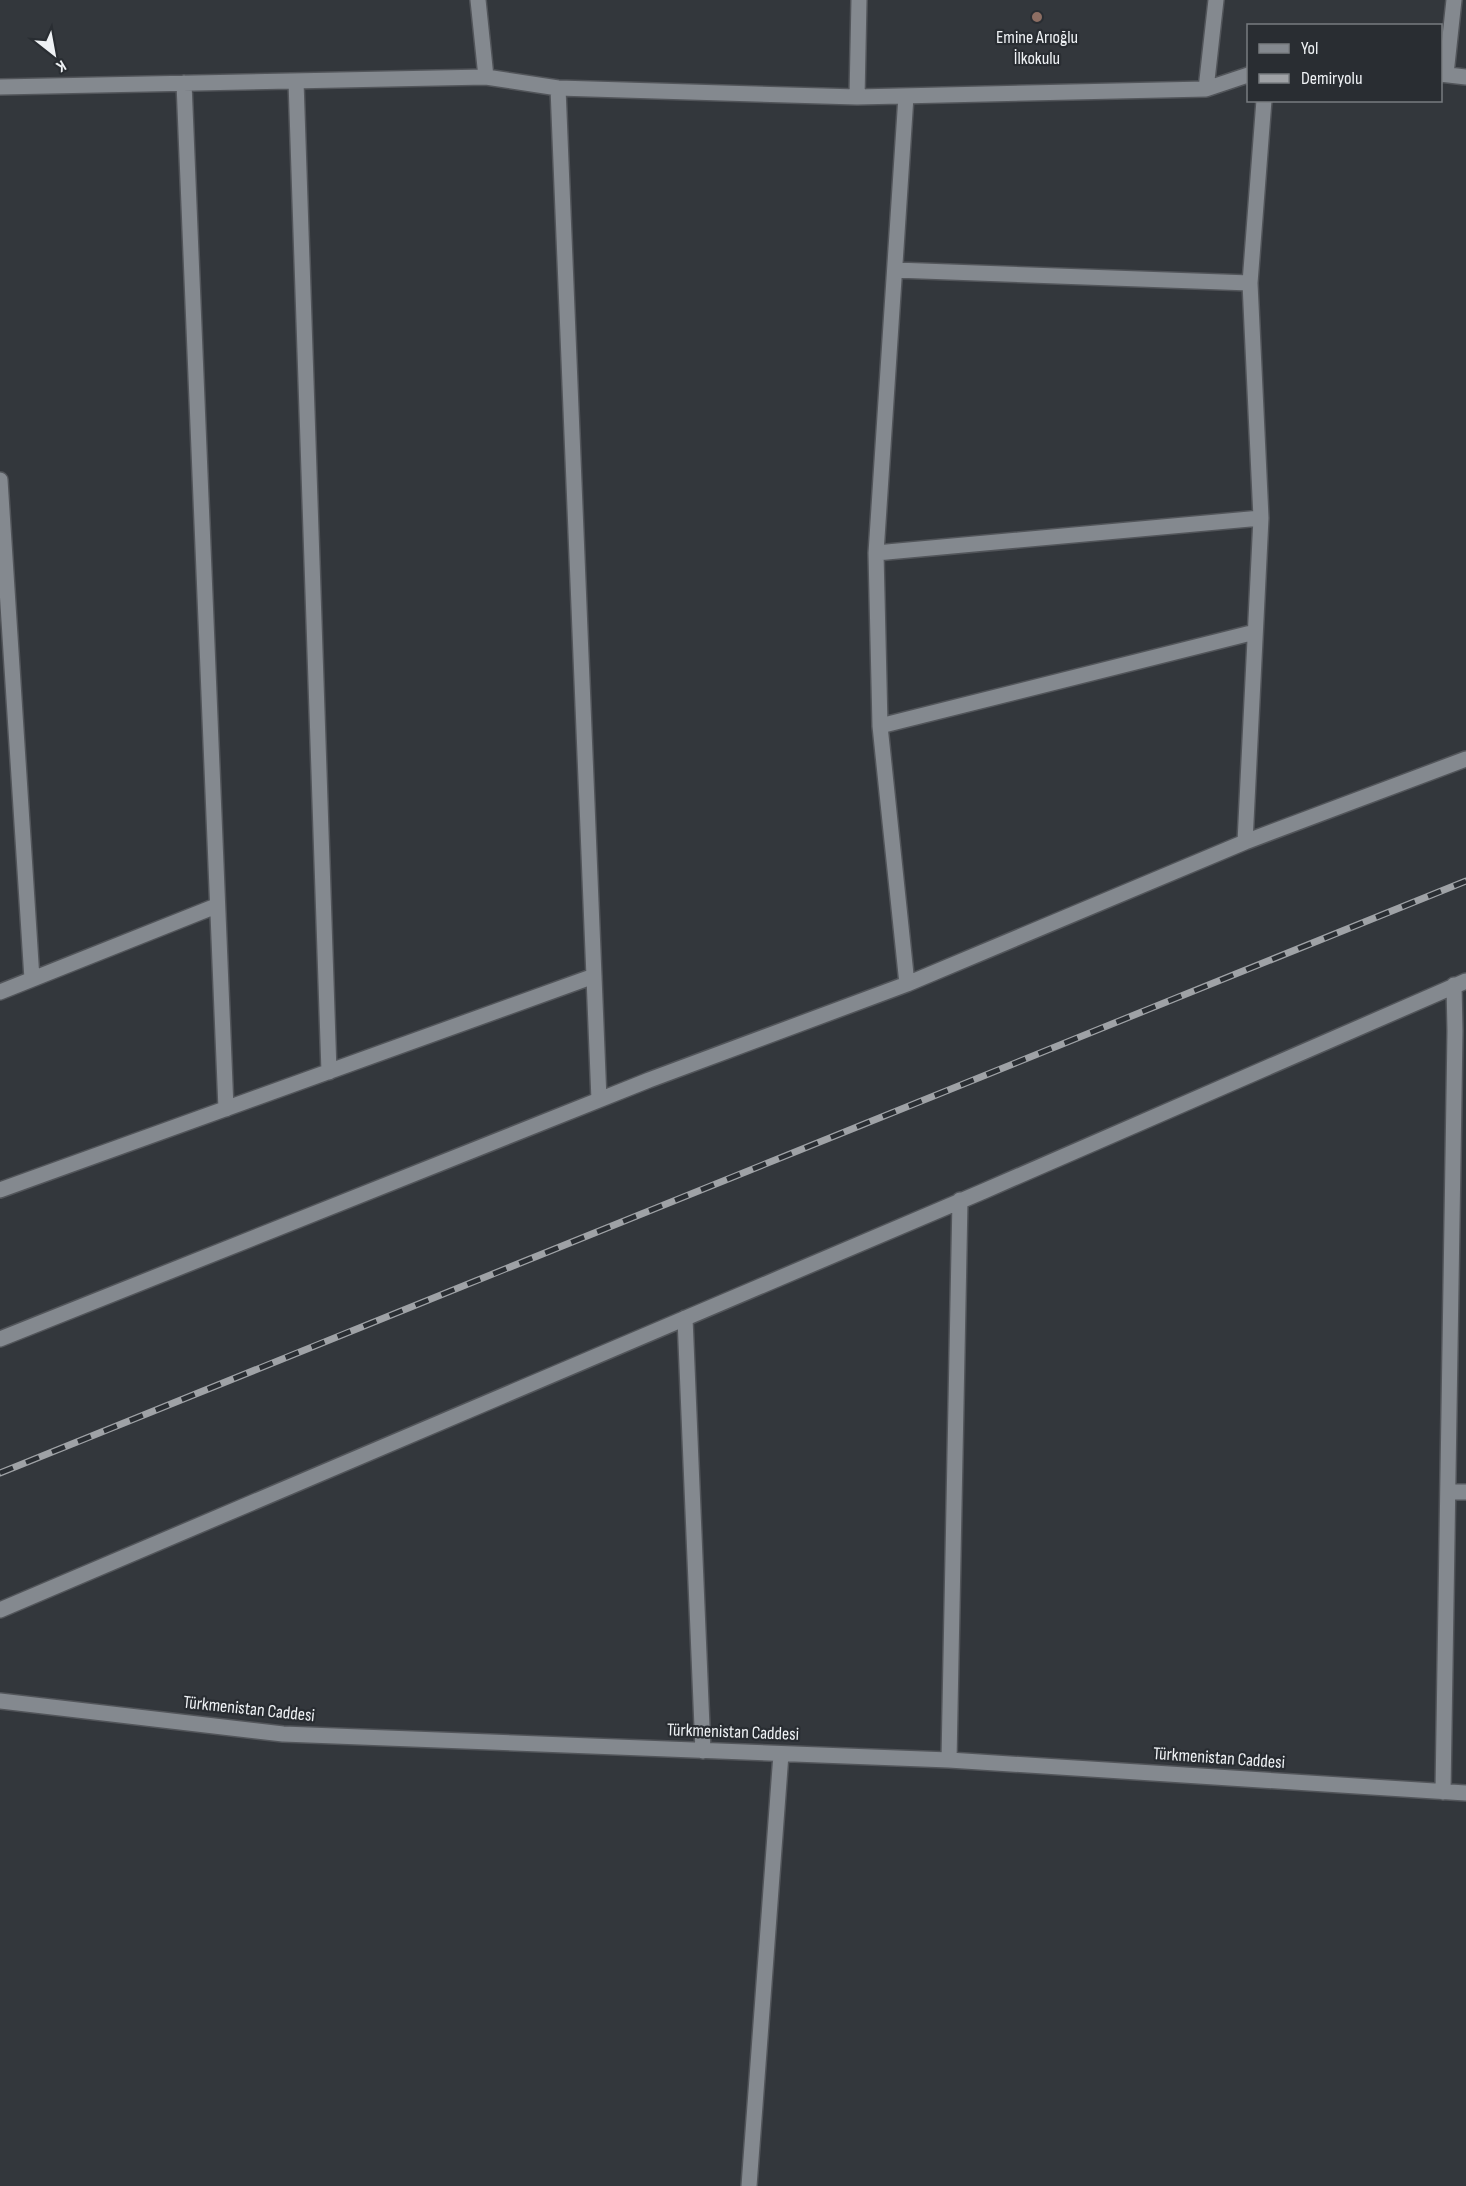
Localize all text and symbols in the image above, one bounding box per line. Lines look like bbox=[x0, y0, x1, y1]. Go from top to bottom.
marker: Emine Arıoğlu İlkokulu bbox=[1030, 10, 1044, 24]
north arrow bbox=[24, 24, 84, 84]
legend bbox=[1247, 24, 1442, 102]
place label: Emine Arıoğlu İlkokulu bbox=[996, 27, 1078, 69]
text: Yol bbox=[1301, 38, 1318, 59]
text: K bbox=[53, 55, 69, 76]
text: Demiryolu bbox=[1301, 68, 1362, 89]
street label: Türkmenistan Caddesi bbox=[182, 1692, 316, 1726]
street label: Türkmenistan Caddesi bbox=[667, 1719, 799, 1745]
street label: Türkmenistan Caddesi bbox=[1152, 1743, 1286, 1773]

